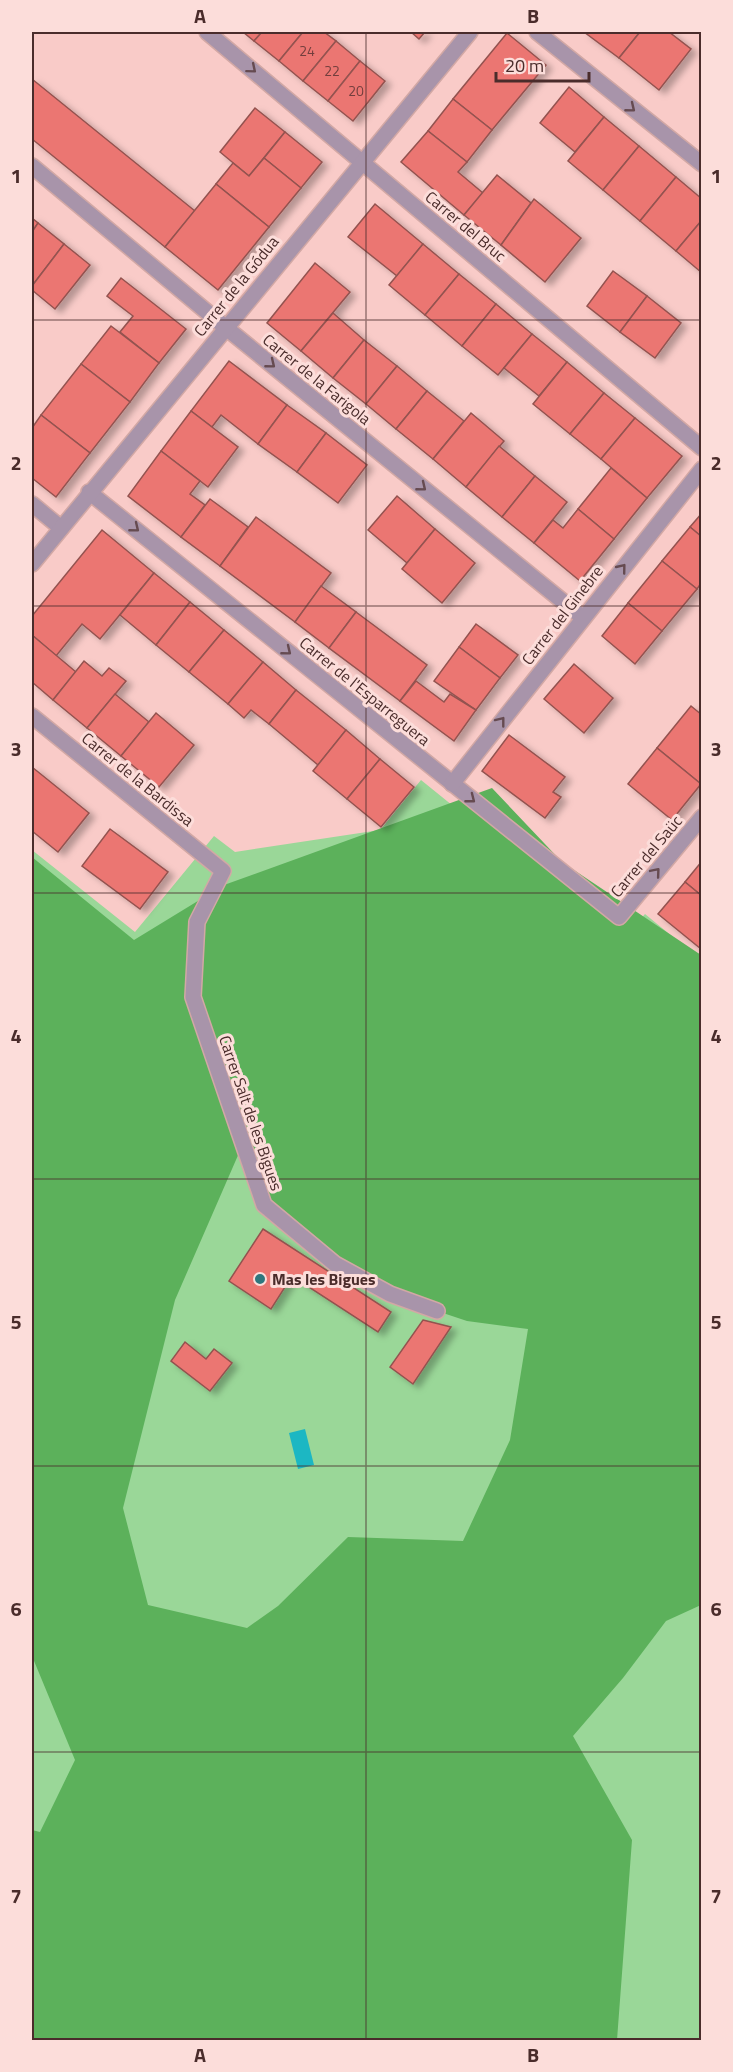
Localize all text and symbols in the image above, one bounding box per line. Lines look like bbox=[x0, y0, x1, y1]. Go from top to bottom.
text: A bbox=[194, 0, 206, 31]
text: B bbox=[527, 0, 539, 31]
house number: 24 bbox=[299, 40, 315, 61]
scale bar bbox=[496, 45, 589, 83]
text: 20 m bbox=[505, 52, 544, 79]
house number: 22 bbox=[324, 60, 340, 81]
one-way arrow bbox=[245, 62, 256, 73]
house number: 20 bbox=[348, 80, 364, 101]
one-way arrow bbox=[624, 100, 635, 111]
text: 1 bbox=[10, 160, 22, 191]
text: 1 bbox=[710, 160, 722, 191]
street label: Carrer del Bruc bbox=[420, 185, 512, 267]
street label: Carrer de la Gódua bbox=[188, 231, 284, 341]
street label: Carrer de la Farigola bbox=[258, 328, 376, 430]
one-way arrow bbox=[264, 357, 275, 368]
text: 2 bbox=[10, 447, 22, 478]
text: 2 bbox=[710, 447, 722, 478]
one-way arrow bbox=[415, 479, 426, 490]
one-way arrow bbox=[128, 521, 139, 532]
street label: Carrer del Ginebre bbox=[515, 560, 609, 670]
one-way arrow bbox=[614, 564, 625, 575]
street label: Carrer de l'Esparreguera bbox=[295, 631, 435, 751]
one-way arrow bbox=[280, 643, 291, 654]
one-way arrow bbox=[493, 717, 504, 728]
street label: Carrer de la Bardissa bbox=[77, 726, 199, 832]
text: 3 bbox=[10, 733, 22, 764]
text: 3 bbox=[710, 733, 722, 764]
one-way arrow bbox=[465, 792, 476, 803]
street label: Carrer del Saüc bbox=[604, 810, 688, 902]
one-way arrow bbox=[649, 868, 660, 879]
text: 4 bbox=[10, 1020, 22, 1051]
text: 4 bbox=[710, 1020, 722, 1051]
street label: Carrer Salt de les Bigues bbox=[213, 1032, 289, 1194]
place label: Mas les Bigues bbox=[272, 1267, 376, 1291]
marker: Mas les Bigues bbox=[253, 1272, 267, 1286]
text: 5 bbox=[10, 1306, 22, 1337]
text: 5 bbox=[710, 1306, 722, 1337]
text: 6 bbox=[10, 1593, 22, 1624]
text: 6 bbox=[710, 1593, 722, 1624]
text: 7 bbox=[10, 1880, 22, 1911]
text: 7 bbox=[710, 1880, 722, 1911]
text: A bbox=[194, 2039, 206, 2070]
text: B bbox=[527, 2039, 539, 2070]

